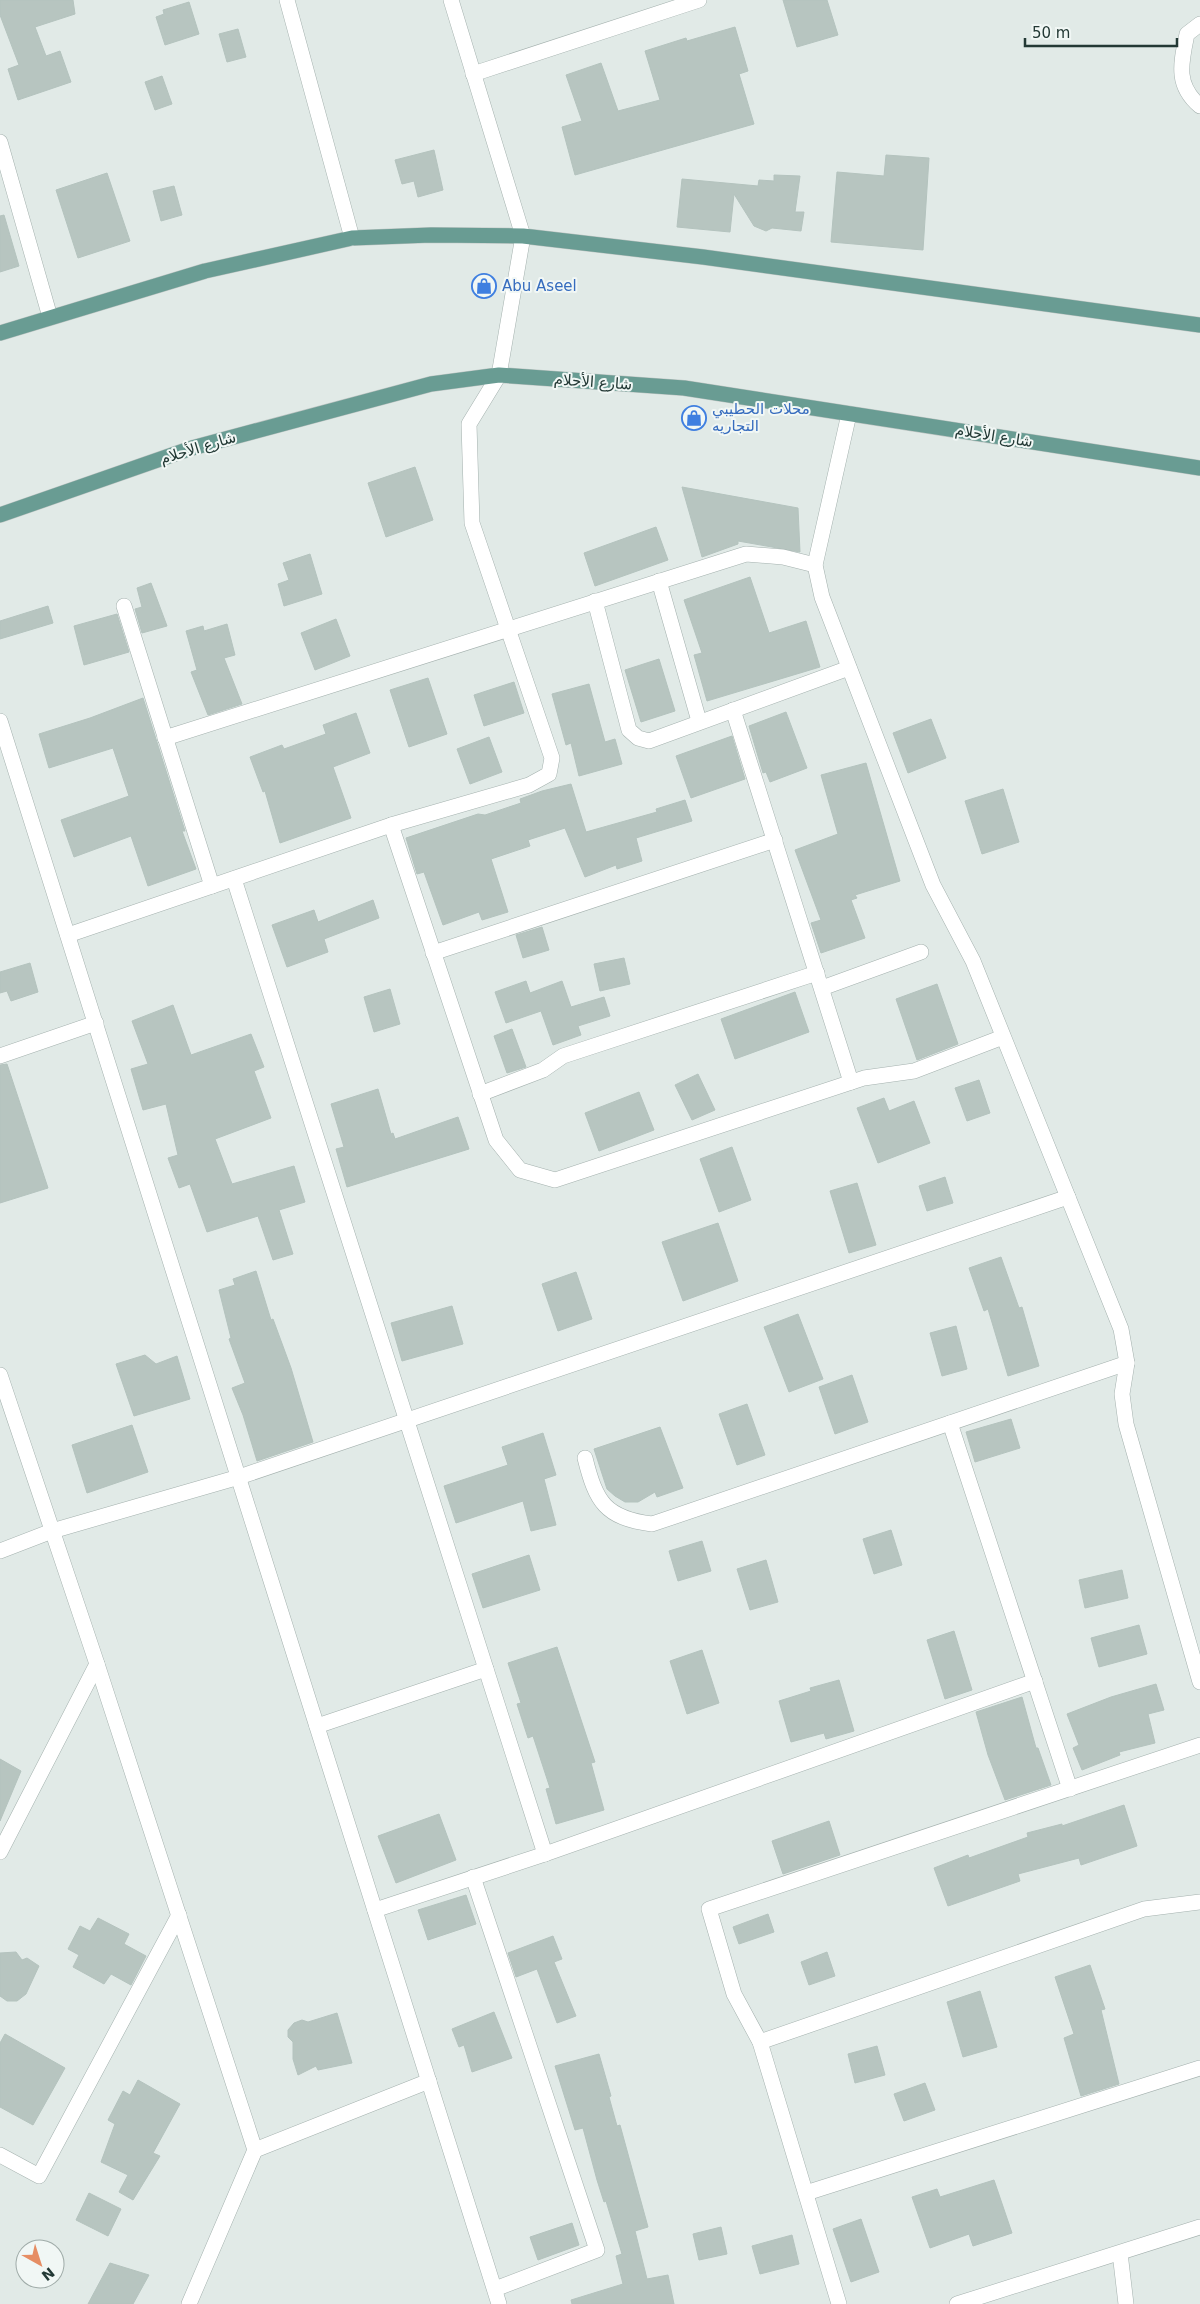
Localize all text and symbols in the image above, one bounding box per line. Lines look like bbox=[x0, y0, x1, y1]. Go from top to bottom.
scale bar bbox=[1025, 15, 1178, 47]
text: 50 m bbox=[1032, 24, 1070, 42]
shop icon: Abu Aseel bbox=[471, 273, 497, 299]
place label: Abu Aseel bbox=[502, 277, 577, 295]
street label: شارع الأحلام bbox=[553, 369, 633, 394]
place label: محلات الحطيبي التجاريه bbox=[712, 400, 810, 435]
shop icon: محلات الحطيبي التجاريه bbox=[681, 405, 707, 431]
street label: شارع الأحلام bbox=[954, 420, 1034, 451]
street label: شارع الأحلام bbox=[158, 427, 238, 468]
north arrow bbox=[15, 2239, 65, 2289]
text: N bbox=[39, 2264, 58, 2284]

